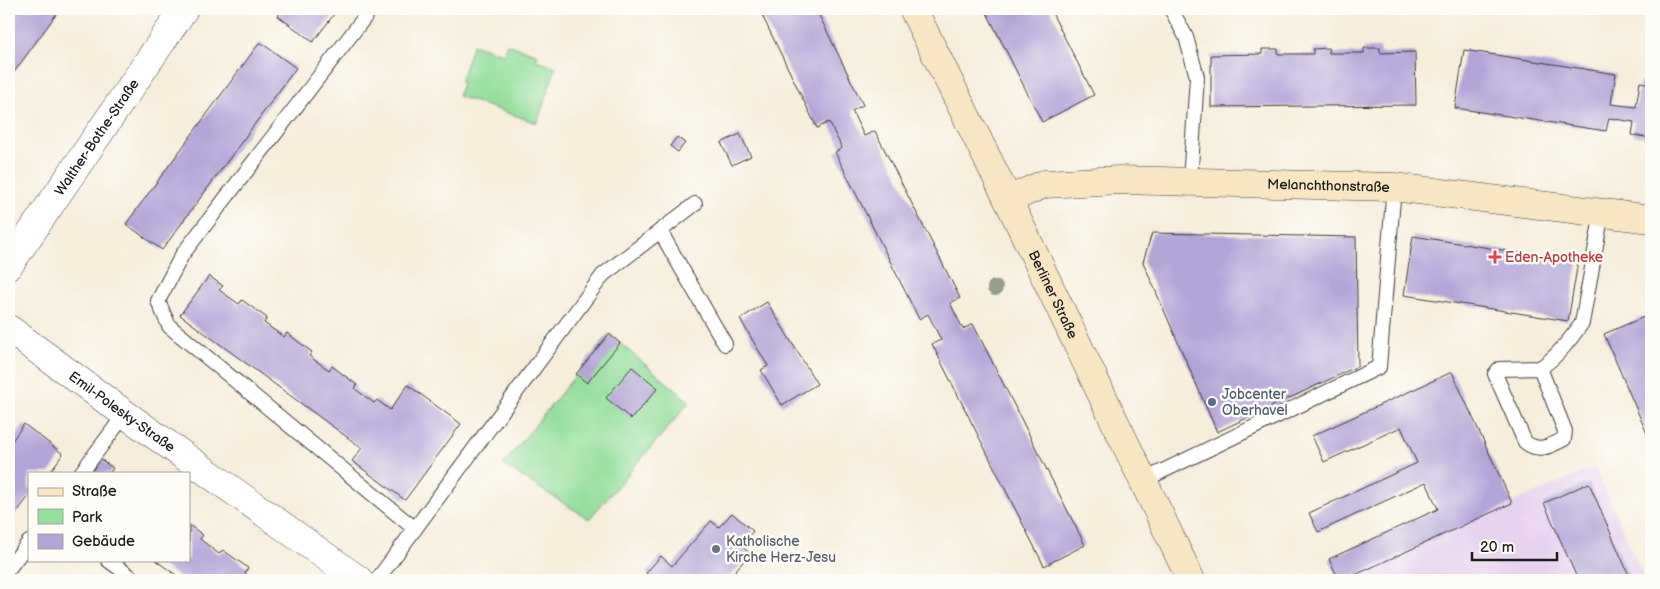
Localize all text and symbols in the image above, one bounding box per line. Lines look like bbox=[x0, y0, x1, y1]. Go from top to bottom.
street label: Walther-Bothe-Straße bbox=[51, 75, 142, 199]
street label: Melanchthonstraße bbox=[1267, 175, 1390, 195]
street label: Berliner Straße bbox=[1025, 247, 1082, 341]
place label: Eden-Apotheke bbox=[1505, 249, 1603, 266]
marker: Eden-Apotheke bbox=[1489, 251, 1501, 263]
street label: Emil-Polesky-Straße bbox=[66, 367, 179, 455]
place label: Jobcenter Oberhavel bbox=[1222, 386, 1288, 419]
marker: Jobcenter Oberhavel bbox=[1206, 396, 1218, 408]
legend bbox=[28, 472, 190, 562]
text: Straße bbox=[72, 482, 117, 501]
text: Park bbox=[72, 508, 103, 527]
scale bar bbox=[1472, 529, 1558, 561]
text: Gebäude bbox=[72, 532, 135, 551]
place label: Katholische Kirche Herz-Jesu bbox=[726, 533, 836, 566]
text: 20 m bbox=[1480, 538, 1514, 557]
marker: Katholische Kirche Herz-Jesu bbox=[710, 543, 722, 555]

